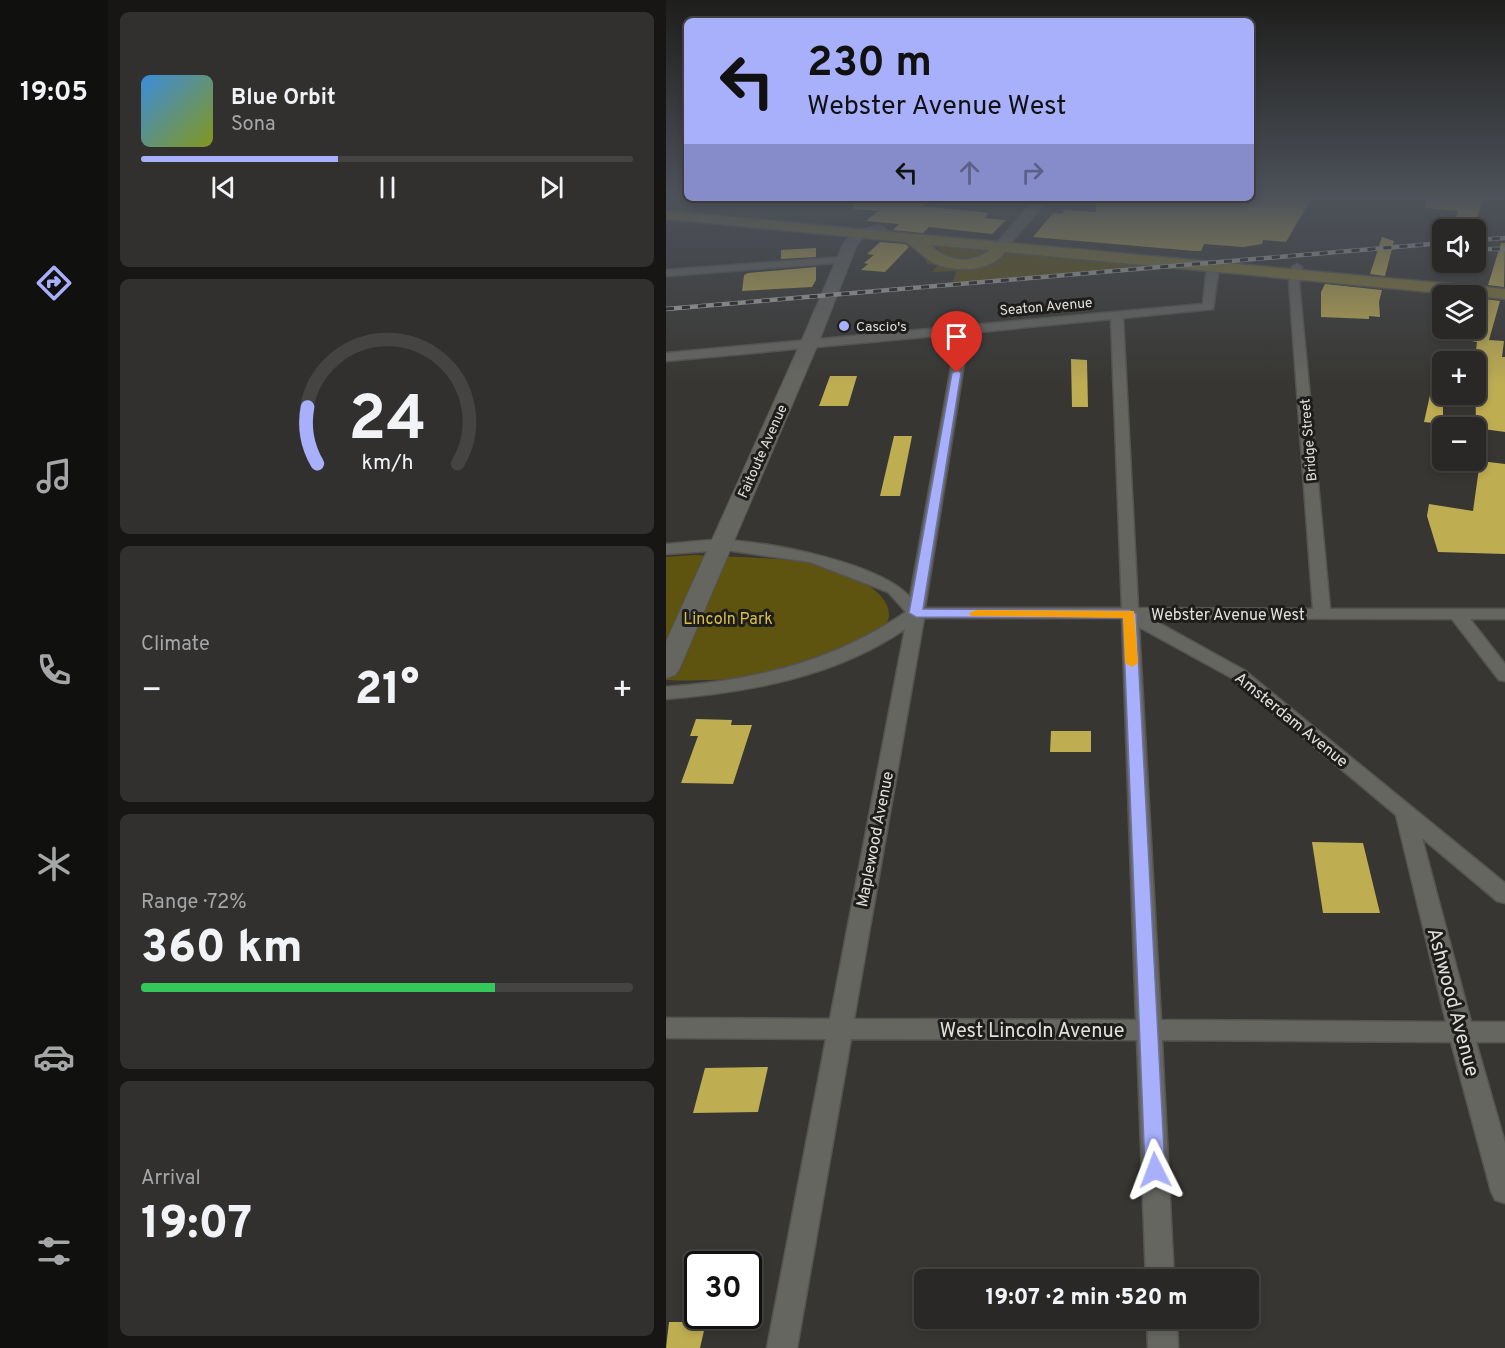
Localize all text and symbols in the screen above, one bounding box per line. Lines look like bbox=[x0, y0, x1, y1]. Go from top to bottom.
text: 230 m bbox=[807, 38, 932, 91]
icon: left bbox=[708, 42, 786, 120]
text: 19:05 bbox=[20, 76, 88, 110]
text: Blue Orbit bbox=[231, 85, 336, 112]
text: Webster Avenue West bbox=[807, 90, 1067, 124]
text: Sona bbox=[231, 112, 276, 138]
icon: left bbox=[890, 156, 923, 189]
icon: ahead bbox=[953, 156, 986, 189]
icon: right bbox=[1016, 156, 1049, 189]
icon: previous bbox=[207, 171, 240, 204]
icon: pause bbox=[371, 171, 404, 204]
icon: next bbox=[535, 171, 568, 204]
map controls bbox=[1432, 219, 1486, 471]
button: sound bbox=[1432, 219, 1486, 273]
icon: directions bbox=[33, 262, 75, 304]
button: layers bbox=[1432, 285, 1486, 339]
street label: Seaton Avenue bbox=[999, 295, 1093, 320]
pin bbox=[931, 311, 982, 373]
marker: Cascio's bbox=[837, 319, 851, 333]
place label: Cascio's bbox=[856, 319, 907, 336]
icon: arrive bbox=[940, 320, 973, 353]
button: + bbox=[1432, 351, 1486, 405]
text: 24 bbox=[348, 383, 426, 462]
street label: Bridge Street bbox=[1297, 398, 1322, 482]
street label: Faitoute Avenue bbox=[735, 402, 792, 501]
button: − bbox=[1432, 417, 1486, 471]
text: km/h bbox=[361, 450, 413, 477]
icon: music bbox=[33, 455, 75, 497]
street label: Webster Avenue West bbox=[1151, 606, 1305, 626]
park label: Lincoln Park bbox=[683, 610, 773, 630]
text: Climate bbox=[141, 632, 210, 658]
icon: phone bbox=[33, 649, 75, 691]
text: 21° bbox=[355, 663, 419, 720]
street label: Amsterdam Avenue bbox=[1230, 669, 1351, 772]
text: − bbox=[141, 671, 162, 713]
text: + bbox=[612, 671, 633, 713]
street label: Maplewood Avenue bbox=[853, 770, 899, 909]
icon: climate bbox=[33, 843, 75, 885]
text: Range · 72% bbox=[141, 890, 247, 916]
text: 360 km bbox=[141, 921, 303, 978]
street label: Ashwood Avenue bbox=[1420, 925, 1484, 1080]
street label: West Lincoln Avenue bbox=[940, 1019, 1124, 1045]
icon: car bbox=[33, 1036, 75, 1078]
position arrow bbox=[1123, 1138, 1187, 1202]
text: Arrival bbox=[141, 1166, 201, 1192]
text: 19:07 bbox=[141, 1197, 252, 1254]
icon: filters bbox=[33, 1230, 75, 1272]
speed limit sign: 30 bbox=[684, 1251, 762, 1329]
text: 19:07 · 2 min · 520 m bbox=[986, 1285, 1187, 1312]

